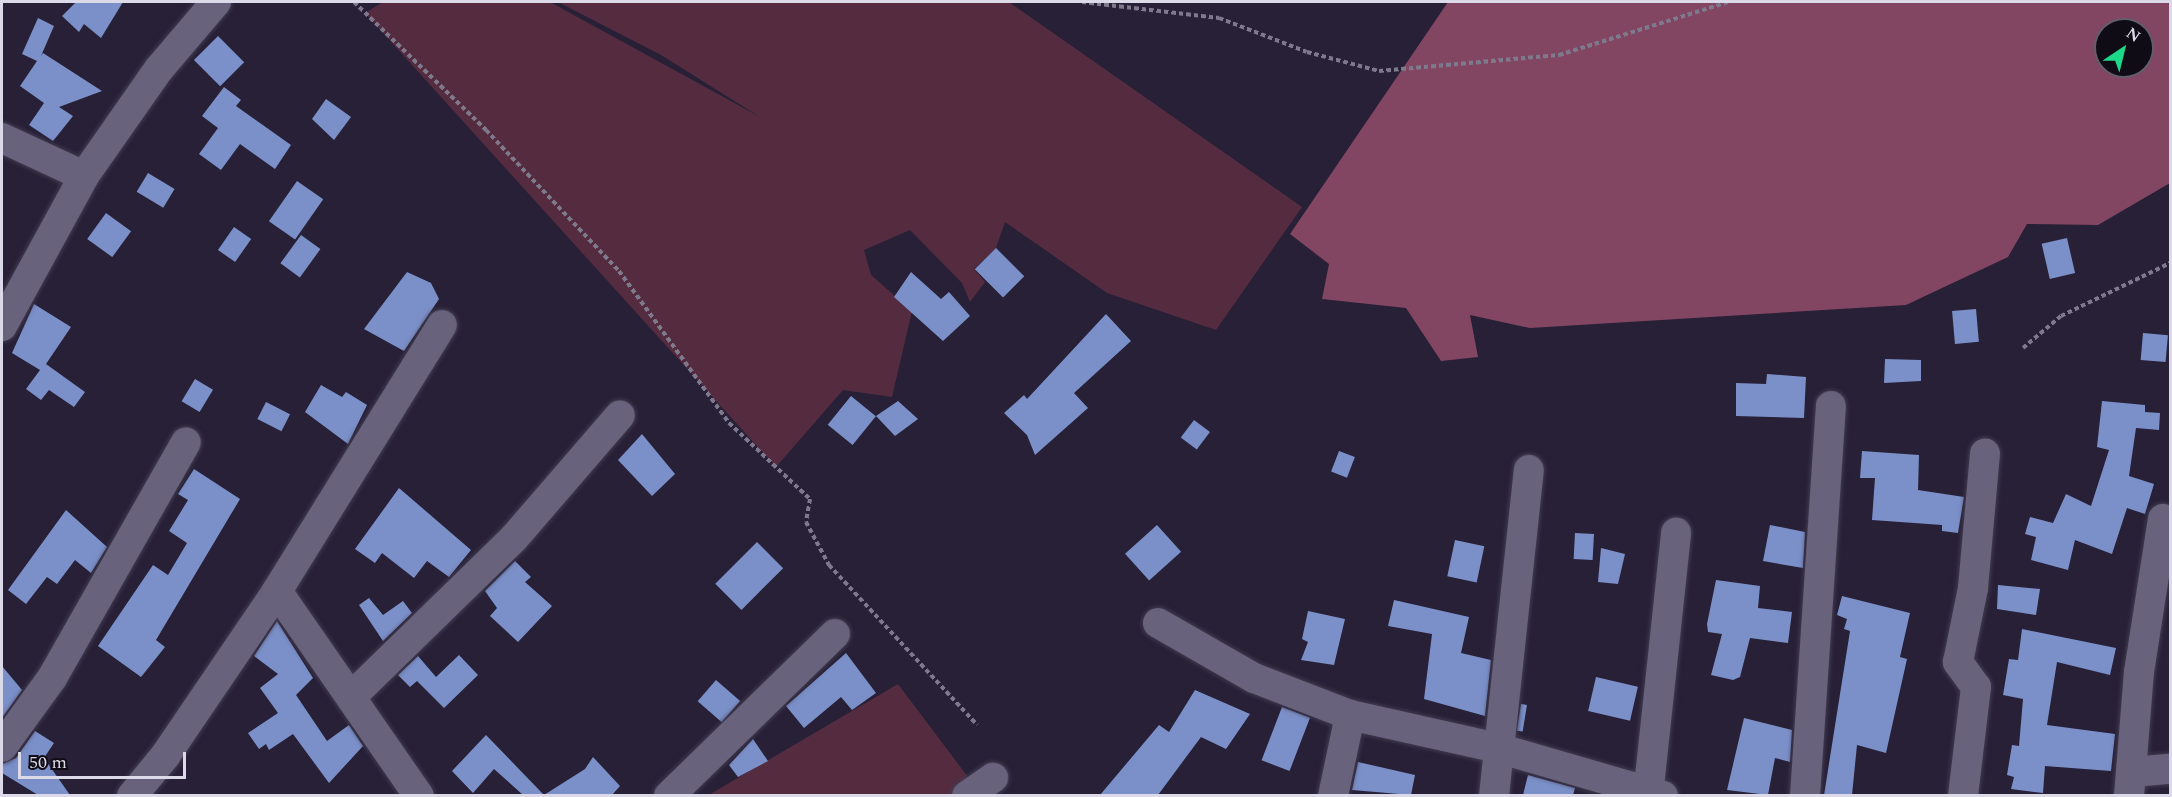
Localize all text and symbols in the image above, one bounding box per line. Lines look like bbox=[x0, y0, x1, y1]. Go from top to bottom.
north arrow bbox=[2094, 18, 2154, 78]
text: N bbox=[2121, 21, 2145, 48]
scale bar bbox=[21, 740, 189, 778]
text: 50 m bbox=[29, 749, 67, 776]

